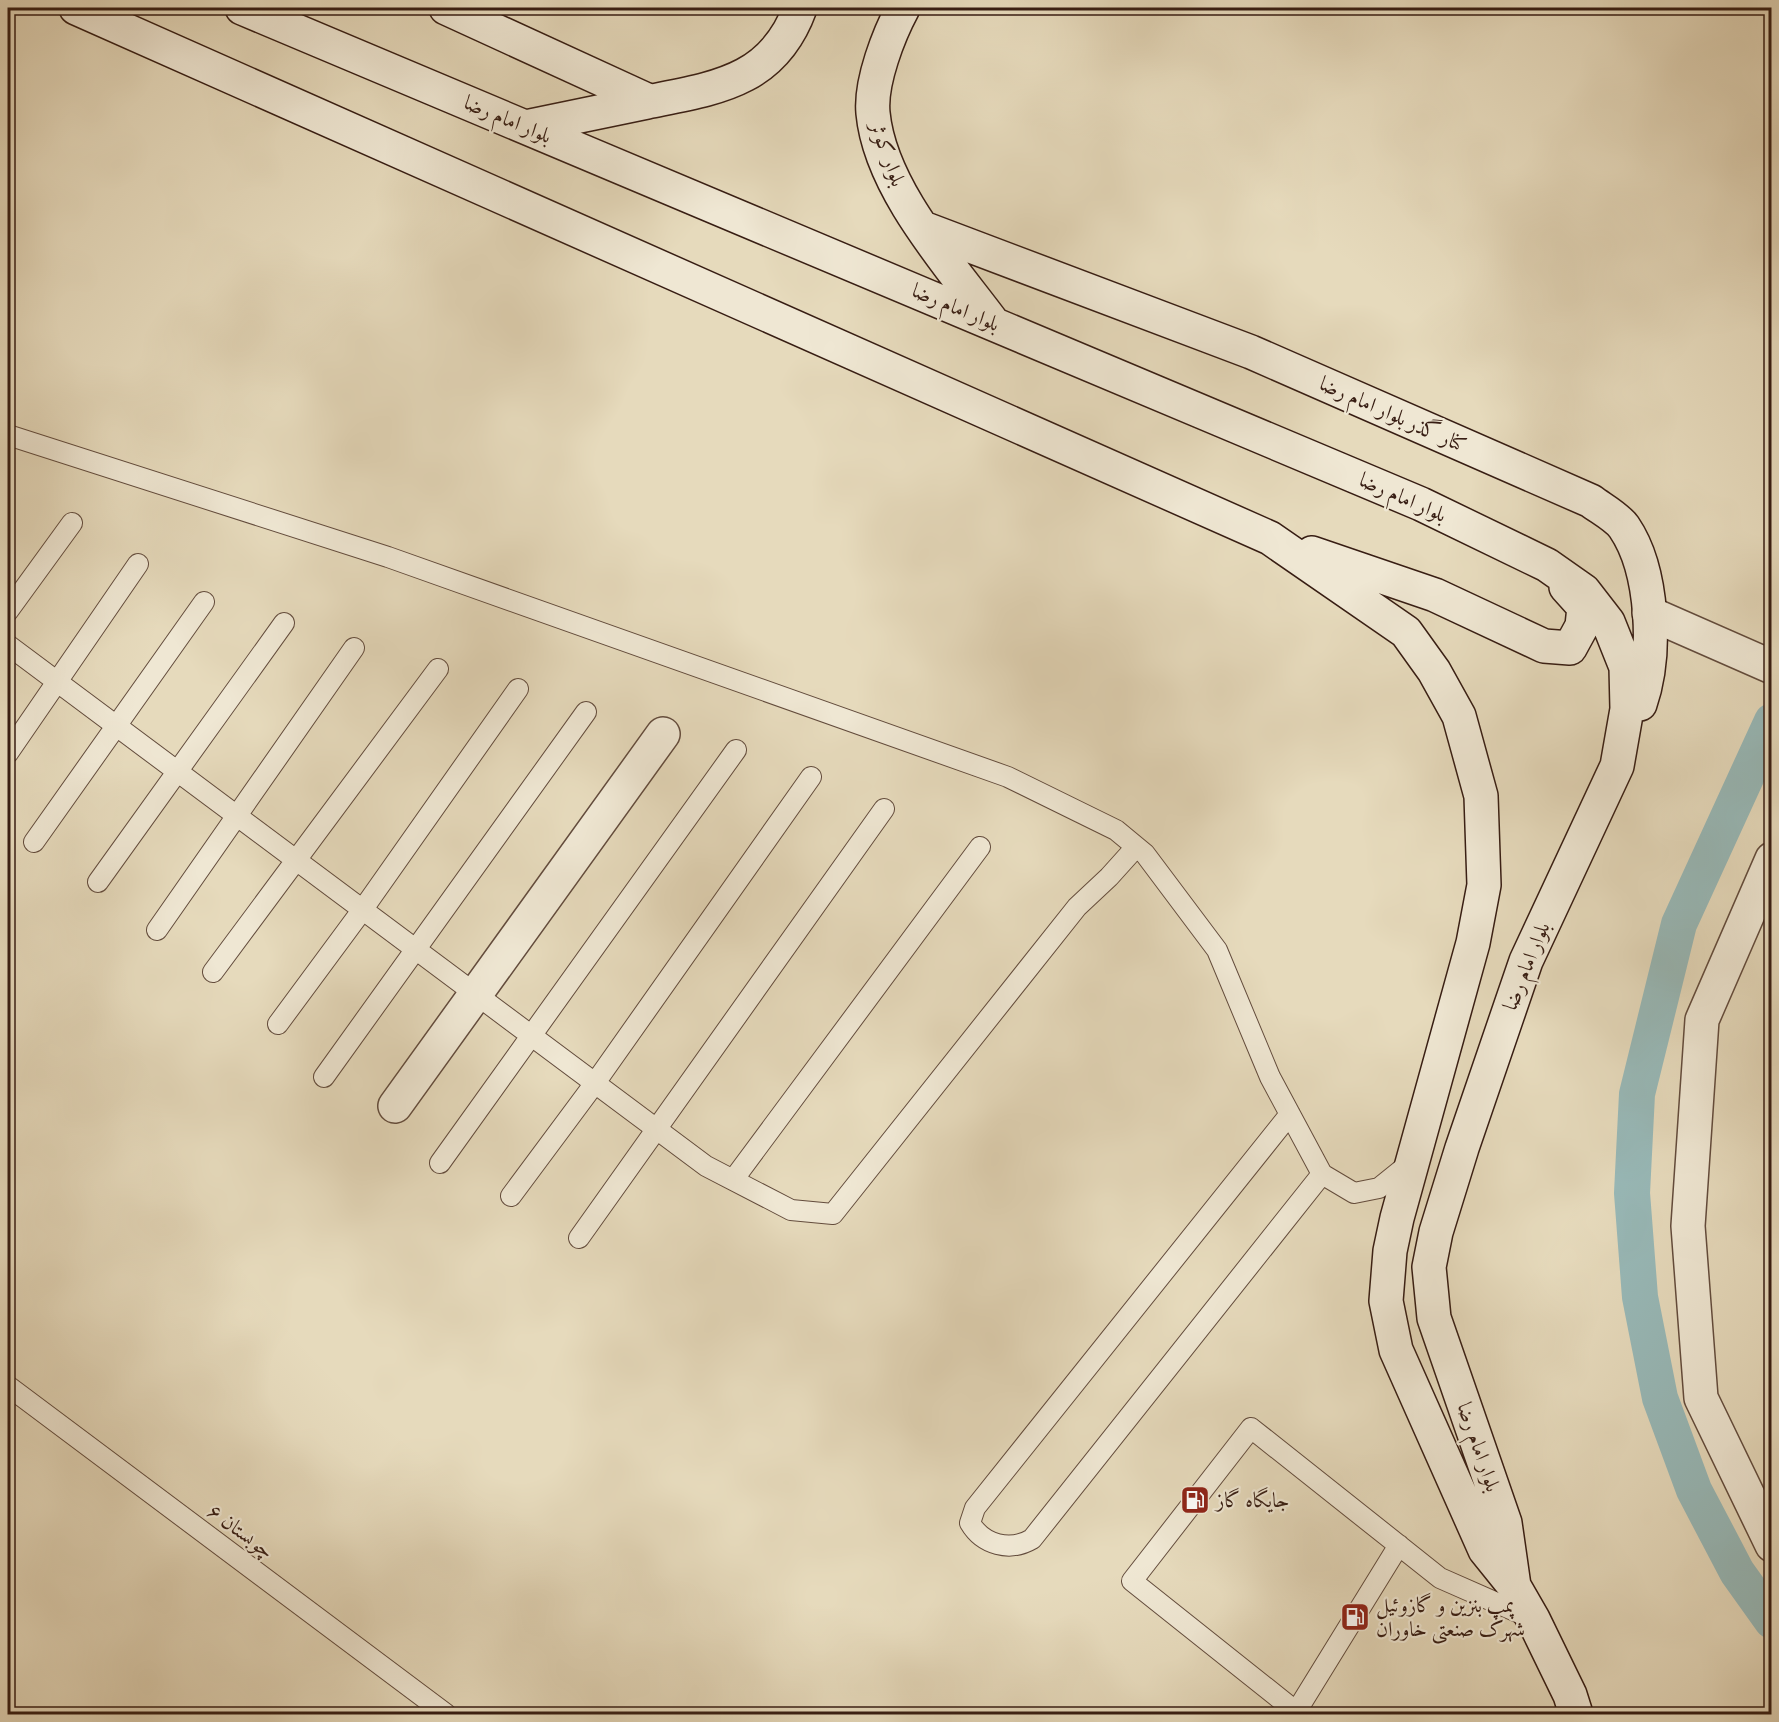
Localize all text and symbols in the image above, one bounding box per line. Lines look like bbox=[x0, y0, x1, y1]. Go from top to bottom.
street label: بلوار امام رضا bbox=[458, 89, 556, 154]
street label: بلوار کوثر bbox=[864, 116, 912, 190]
street label: بلوار امام رضا bbox=[906, 277, 1004, 342]
street label: کنار گذر بلوار امام رضا bbox=[1313, 368, 1471, 463]
street label: بلوار امام رضا bbox=[1353, 466, 1451, 532]
street label: بلوار امام رضا bbox=[1497, 918, 1560, 1016]
street label: بلوار امام رضا bbox=[1447, 1399, 1506, 1497]
fuel station icon: جایگاه گاز bbox=[1179, 1484, 1211, 1516]
place label: جایگاه گاز bbox=[1214, 1487, 1289, 1513]
street label: چوبستان ۶ bbox=[202, 1498, 279, 1565]
place label: پمپ بنزین و گازوئیل شهرک صنعتی خاوران bbox=[1376, 1592, 1525, 1644]
fuel station icon: پمپ بنزین و گازوئیل شهرک صنعتی خاوران bbox=[1339, 1601, 1371, 1633]

